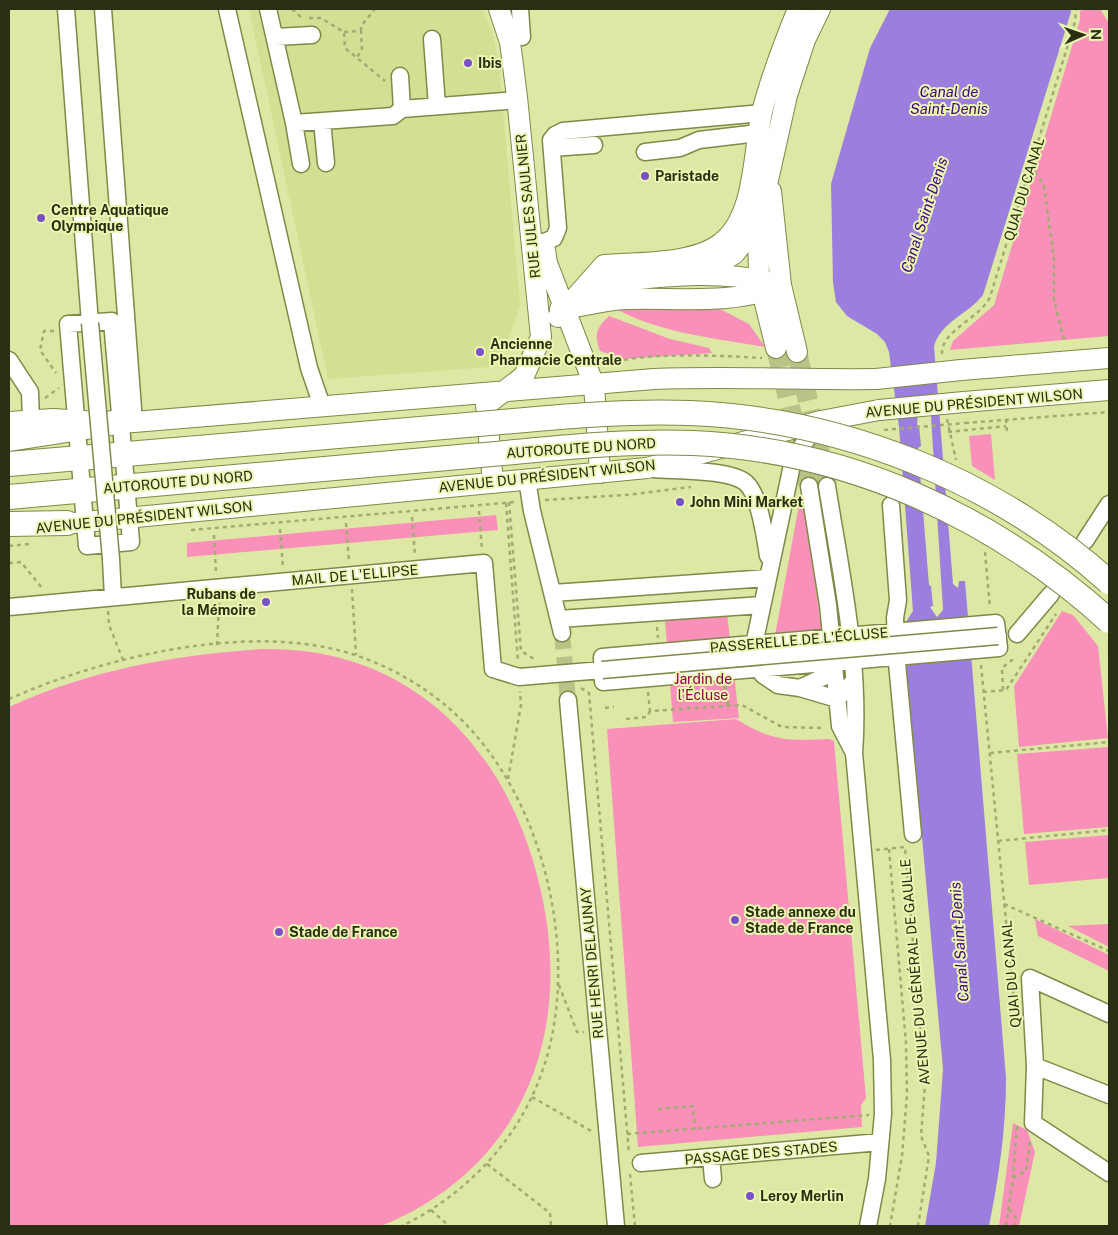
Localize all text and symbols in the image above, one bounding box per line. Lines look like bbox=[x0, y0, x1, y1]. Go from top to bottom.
north arrow bbox=[1058, 10, 1108, 60]
text: N bbox=[1088, 29, 1104, 40]
place label: Ibis bbox=[478, 55, 502, 71]
marker: Ibis bbox=[462, 57, 474, 69]
water label: Canal de Saint-Denis bbox=[910, 83, 988, 117]
street label: RUE JULES SAULNIER bbox=[512, 133, 544, 279]
street label: QUAI DU CANAL bbox=[1001, 135, 1047, 243]
water label: Canal Saint-Denis bbox=[897, 155, 951, 275]
place label: Paristade bbox=[655, 168, 719, 184]
marker: Paristade bbox=[639, 170, 651, 182]
place label: Centre Aquatique Olympique bbox=[51, 202, 169, 234]
marker: Centre Aquatique Olympique bbox=[35, 212, 47, 224]
place label: Ancienne Pharmacie Centrale bbox=[490, 336, 622, 368]
marker: Ancienne Pharmacie Centrale bbox=[474, 346, 486, 358]
street label: AVENUE DU PRÉSIDENT WILSON bbox=[864, 385, 1083, 420]
street label: AUTOROUTE DU NORD bbox=[505, 435, 657, 461]
street label: AVENUE DU PRÉSIDENT WILSON bbox=[438, 456, 656, 495]
street label: AUTOROUTE DU NORD bbox=[102, 467, 254, 497]
place label: John Mini Market bbox=[690, 494, 803, 510]
marker: John Mini Market bbox=[674, 496, 686, 508]
street label: AVENUE DU PRÉSIDENT WILSON bbox=[35, 497, 253, 536]
street label: MAIL DE L'ELLIPSE bbox=[291, 561, 419, 589]
place label: Rubans de la Mémoire bbox=[181, 586, 256, 618]
marker: Rubans de la Mémoire bbox=[260, 596, 272, 608]
street label: PASSERELLE DE L'ÉCLUSE bbox=[709, 623, 889, 656]
park label: Jardin de l'Écluse bbox=[674, 671, 732, 703]
street label: AVENUE DU GÉNÉRAL DE GAULLE bbox=[896, 858, 933, 1086]
water label: Canal Saint-Denis bbox=[946, 881, 972, 1003]
street label: RUE HENRI DELAUNAY bbox=[577, 886, 607, 1039]
place label: Stade annexe du Stade de France bbox=[745, 904, 856, 936]
marker: Stade annexe du Stade de France bbox=[729, 914, 741, 926]
street label: QUAI DU CANAL bbox=[998, 920, 1024, 1028]
place label: Stade de France bbox=[289, 924, 398, 940]
marker: Stade de France bbox=[273, 926, 285, 938]
street label: PASSAGE DES STADES bbox=[684, 1138, 838, 1168]
place label: Leroy Merlin bbox=[760, 1188, 844, 1204]
marker: Leroy Merlin bbox=[744, 1190, 756, 1202]

